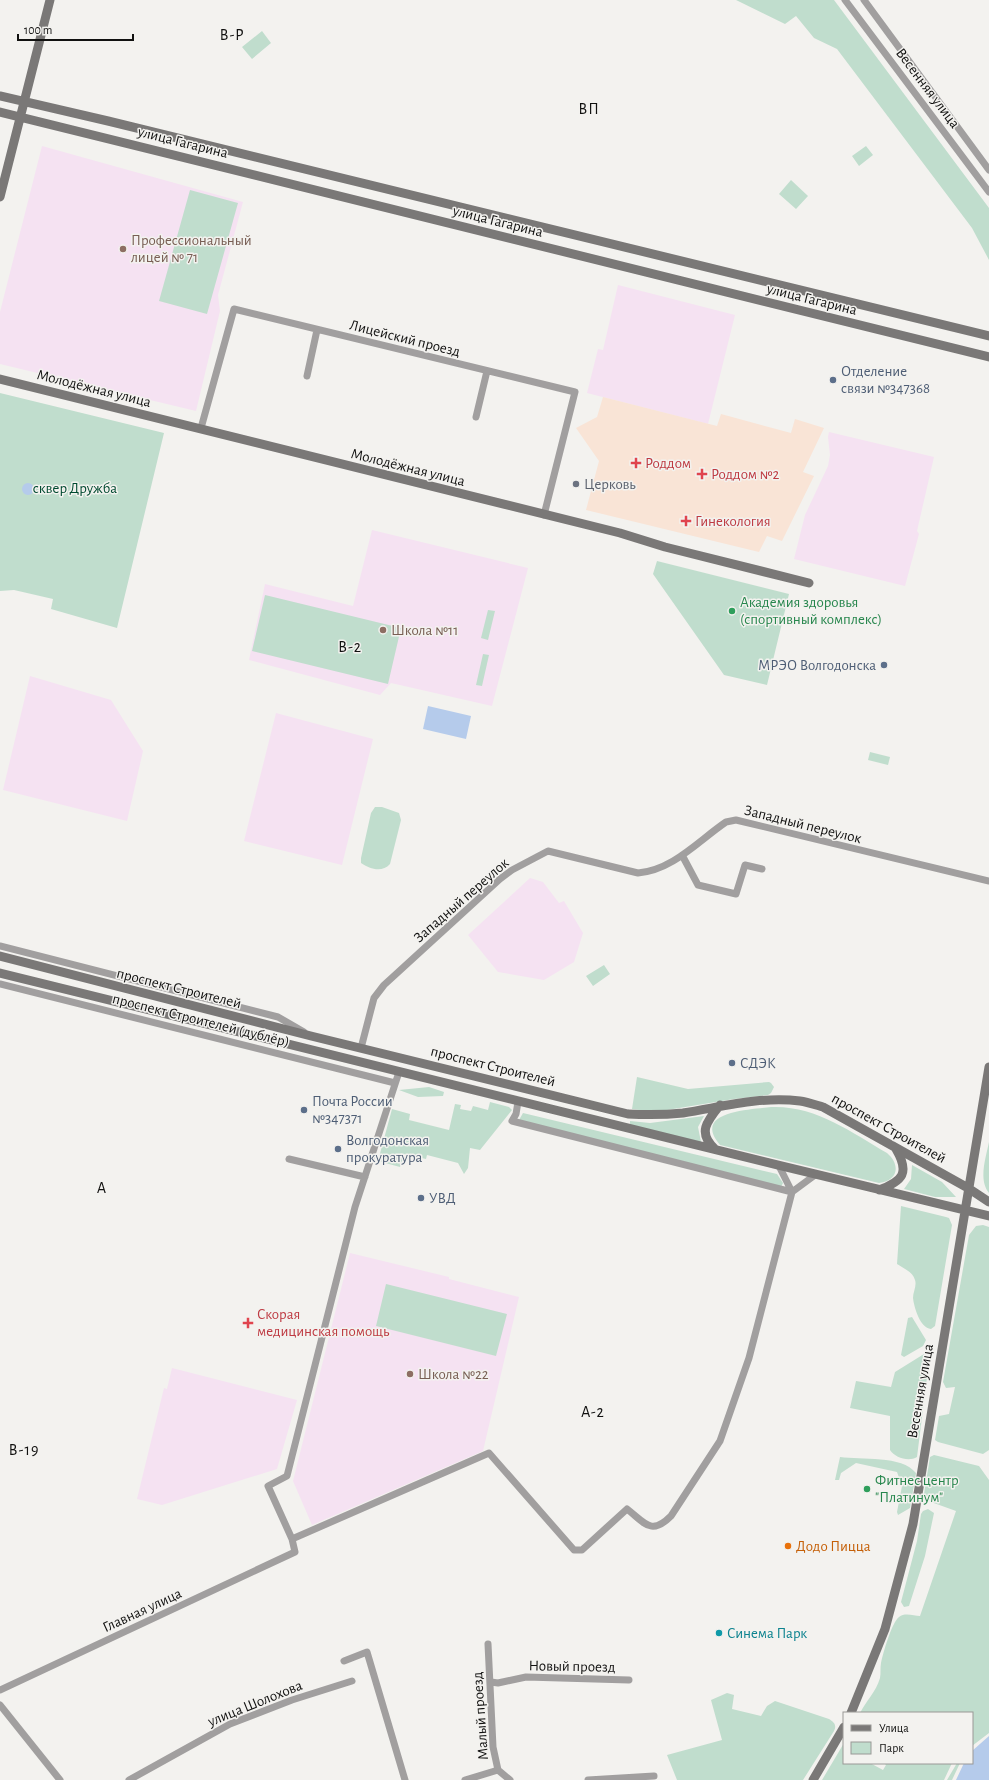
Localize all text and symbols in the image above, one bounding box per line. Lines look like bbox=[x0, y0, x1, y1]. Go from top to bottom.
scale bar bbox=[18, 16, 133, 42]
text: 100 m bbox=[24, 24, 52, 36]
district label: В-Р bbox=[219, 27, 245, 43]
street label: Весенняя улица bbox=[893, 45, 963, 131]
district label: ВП bbox=[578, 101, 600, 117]
street label: улица Гагарина bbox=[135, 124, 230, 161]
street label: улица Гагарина bbox=[450, 203, 545, 240]
place label: Профессиональный лицей № 71 bbox=[131, 233, 252, 265]
marker: Профессиональный лицей № 71 bbox=[118, 244, 128, 254]
street label: улица Гагарина bbox=[764, 281, 859, 318]
street label: Лицейский проезд bbox=[348, 317, 462, 360]
place label: Отделение связи №347368 bbox=[841, 364, 930, 396]
street label: Молодёжная улица bbox=[35, 367, 153, 410]
marker: Отделение связи №347368 bbox=[828, 375, 838, 385]
street label: Молодёжная улица bbox=[349, 446, 467, 489]
place label: Роддом bbox=[645, 456, 691, 471]
marker: Роддом bbox=[630, 457, 642, 469]
place label: Роддом №2 bbox=[711, 467, 780, 482]
marker: Роддом №2 bbox=[696, 468, 708, 480]
place label: Церковь bbox=[584, 477, 636, 492]
marker: Церковь bbox=[571, 479, 581, 489]
park label: сквер Дружба bbox=[33, 481, 117, 496]
place label: Гинекология bbox=[695, 514, 771, 529]
marker: Гинекология bbox=[680, 515, 692, 527]
place label: Академия здоровья (спортивный комплекс) bbox=[740, 595, 882, 627]
marker: Академия здоровья (спортивный комплекс) bbox=[727, 606, 737, 616]
place label: Школа №11 bbox=[391, 623, 458, 638]
marker: Школа №11 bbox=[378, 625, 388, 635]
district label: В-2 bbox=[338, 639, 362, 655]
place label: МРЭО Волгодонска bbox=[758, 658, 876, 673]
marker: МРЭО Волгодонска bbox=[879, 660, 889, 670]
street label: Западный переулок bbox=[743, 803, 863, 846]
street label: Западный переулок bbox=[411, 855, 512, 945]
street label: проспект Строителей bbox=[115, 966, 243, 1011]
street label: проспект Строителей (дублёр) bbox=[111, 991, 291, 1050]
street label: проспект Строителей bbox=[429, 1044, 557, 1089]
place label: СДЭК bbox=[740, 1056, 776, 1071]
marker: СДЭК bbox=[727, 1058, 737, 1068]
street label: проспект Строителей bbox=[829, 1091, 948, 1166]
place label: Почта России №347371 bbox=[312, 1094, 393, 1126]
marker: Почта России №347371 bbox=[299, 1105, 309, 1115]
place label: Волгодонская прокуратура bbox=[346, 1133, 429, 1165]
marker: Волгодонская прокуратура bbox=[333, 1144, 343, 1154]
district label: А bbox=[97, 1180, 107, 1196]
place label: УВД bbox=[429, 1191, 456, 1206]
marker: УВД bbox=[416, 1193, 426, 1203]
place label: Скорая медицинская помощь bbox=[257, 1307, 390, 1339]
marker: Скорая медицинская помощь bbox=[242, 1317, 254, 1329]
street label: Весенняя улица bbox=[905, 1342, 936, 1440]
place label: Школа №22 bbox=[418, 1367, 489, 1382]
marker: Школа №22 bbox=[405, 1369, 415, 1379]
district label: А-2 bbox=[581, 1404, 605, 1420]
district label: В-19 bbox=[9, 1442, 39, 1458]
place label: Фитнес центр "Платинум" bbox=[875, 1473, 959, 1505]
marker: Фитнес центр "Платинум" bbox=[862, 1484, 872, 1494]
place label: Додо Пицца bbox=[796, 1539, 871, 1554]
marker: Додо Пицца bbox=[783, 1541, 793, 1551]
street label: Главная улица bbox=[100, 1586, 184, 1635]
place label: Синема Парк bbox=[727, 1626, 807, 1641]
marker: Синема Парк bbox=[714, 1628, 724, 1638]
street label: Новый проезд bbox=[528, 1658, 616, 1675]
street label: Малый проезд bbox=[470, 1671, 491, 1761]
street label: улица Шолохова bbox=[205, 1678, 305, 1730]
legend bbox=[843, 1712, 973, 1764]
text: Улица bbox=[879, 1722, 909, 1734]
text: Парк bbox=[879, 1742, 904, 1754]

